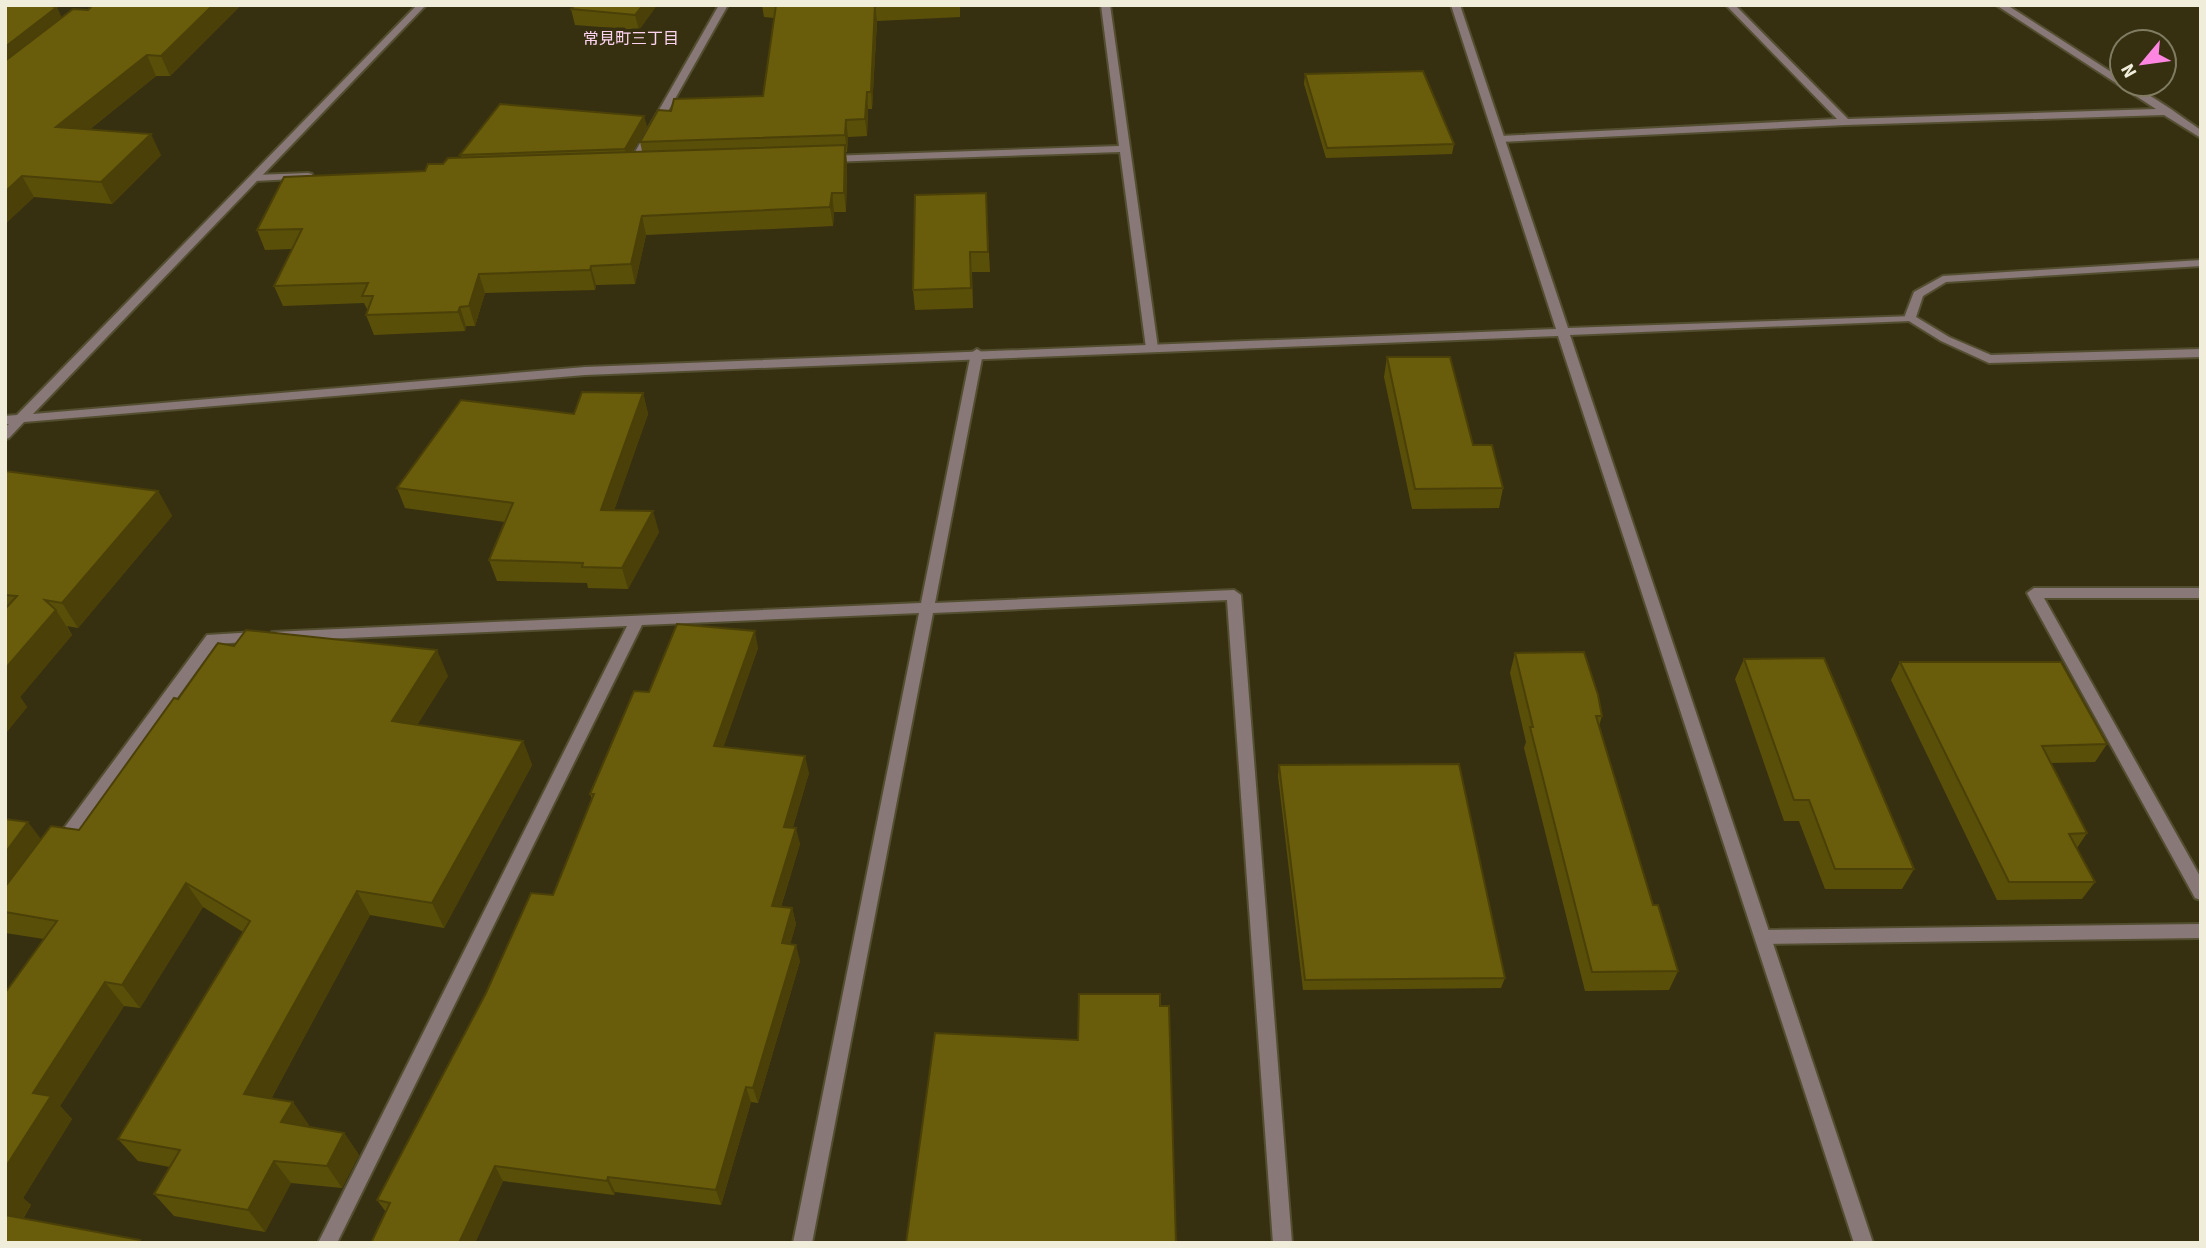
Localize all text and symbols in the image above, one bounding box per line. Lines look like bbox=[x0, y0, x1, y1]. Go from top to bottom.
district label: 常見町三丁目 bbox=[583, 28, 679, 50]
north arrow bbox=[2108, 28, 2178, 98]
text: N bbox=[2115, 58, 2144, 83]

